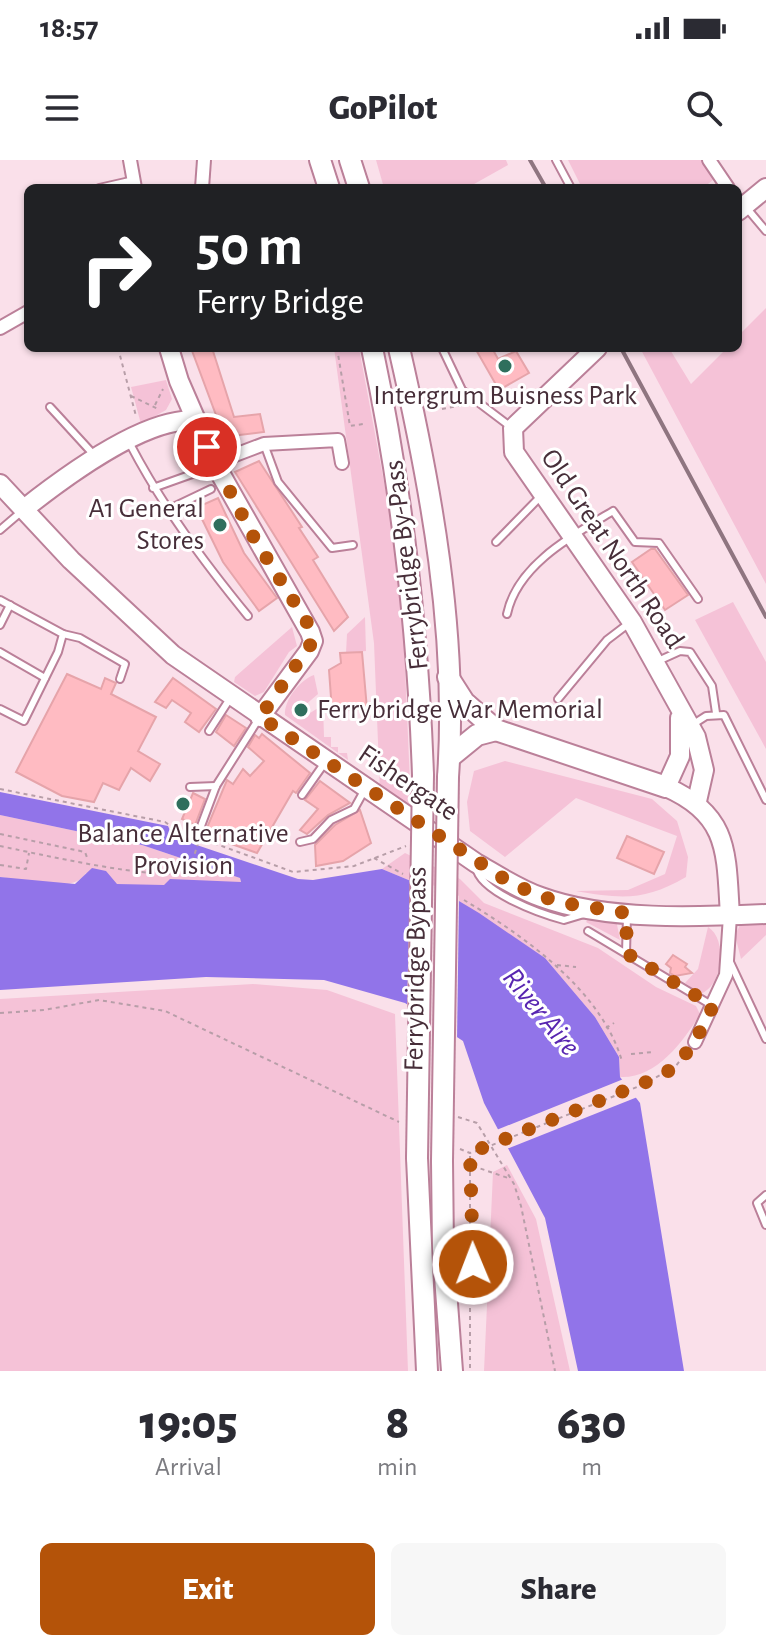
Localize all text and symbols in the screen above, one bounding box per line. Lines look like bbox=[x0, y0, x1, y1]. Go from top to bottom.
text: 18:57 bbox=[40, 13, 98, 43]
icon: menu bbox=[40, 86, 84, 130]
icon: search bbox=[682, 86, 726, 130]
text: GoPilot bbox=[329, 90, 437, 126]
icon: right bbox=[64, 216, 168, 320]
text: 50 m bbox=[196, 219, 303, 275]
text: Ferry Bridge bbox=[196, 284, 364, 320]
marker: Intergrum Buisness Park bbox=[496, 357, 514, 375]
place label: Intergrum Buisness Park bbox=[373, 382, 637, 410]
pin bbox=[173, 413, 241, 481]
icon: arrive bbox=[185, 425, 229, 469]
street label: Old Great North Road bbox=[535, 444, 689, 654]
street label: Ferrybridge By-Pass bbox=[380, 458, 434, 672]
place label: A1 General Stores bbox=[88, 495, 204, 555]
marker: A1 General Stores bbox=[211, 516, 229, 534]
place label: Ferrybridge War Memorial bbox=[317, 696, 603, 724]
marker: Ferrybridge War Memorial bbox=[292, 701, 310, 719]
street label: Fishergate bbox=[353, 740, 463, 826]
marker: Balance Alternative Provision bbox=[174, 795, 192, 813]
place label: Balance Alternative Provision bbox=[77, 820, 289, 880]
street label: Ferrybridge Bypass bbox=[400, 866, 432, 1072]
water label: River Aire bbox=[497, 962, 585, 1062]
position arrow bbox=[431, 1222, 515, 1306]
text: 19:05 bbox=[140, 1400, 237, 1448]
text: 8 bbox=[385, 1400, 409, 1448]
text: 630 bbox=[557, 1400, 626, 1448]
text: Arrival bbox=[155, 1454, 222, 1480]
text: min bbox=[377, 1454, 417, 1480]
text: m bbox=[581, 1454, 602, 1480]
button: Exit bbox=[40, 1543, 375, 1635]
button: Share bbox=[391, 1543, 726, 1635]

